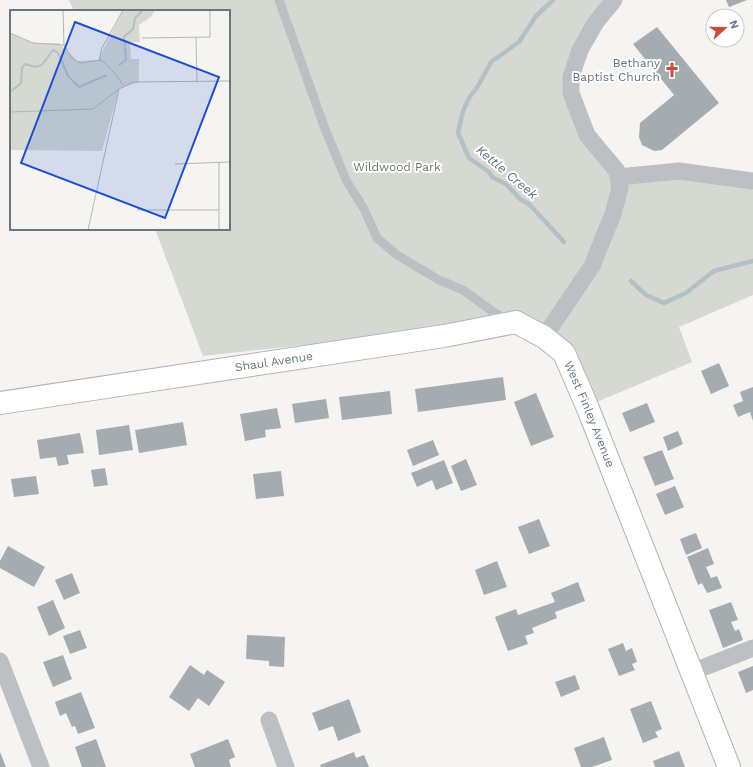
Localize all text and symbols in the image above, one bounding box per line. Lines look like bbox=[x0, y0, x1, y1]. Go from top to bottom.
north arrow bbox=[705, 8, 745, 48]
inset map bbox=[10, 10, 230, 230]
text: N bbox=[726, 18, 741, 31]
place label: Bethany Baptist Church bbox=[572, 56, 661, 84]
church icon: Bethany Baptist Church bbox=[663, 61, 681, 79]
water label: Kettle Creek bbox=[473, 142, 541, 203]
park label: Wildwood Park bbox=[353, 160, 441, 174]
street label: Shaul Avenue bbox=[234, 349, 314, 374]
street label: West Finley Avenue bbox=[561, 359, 617, 469]

